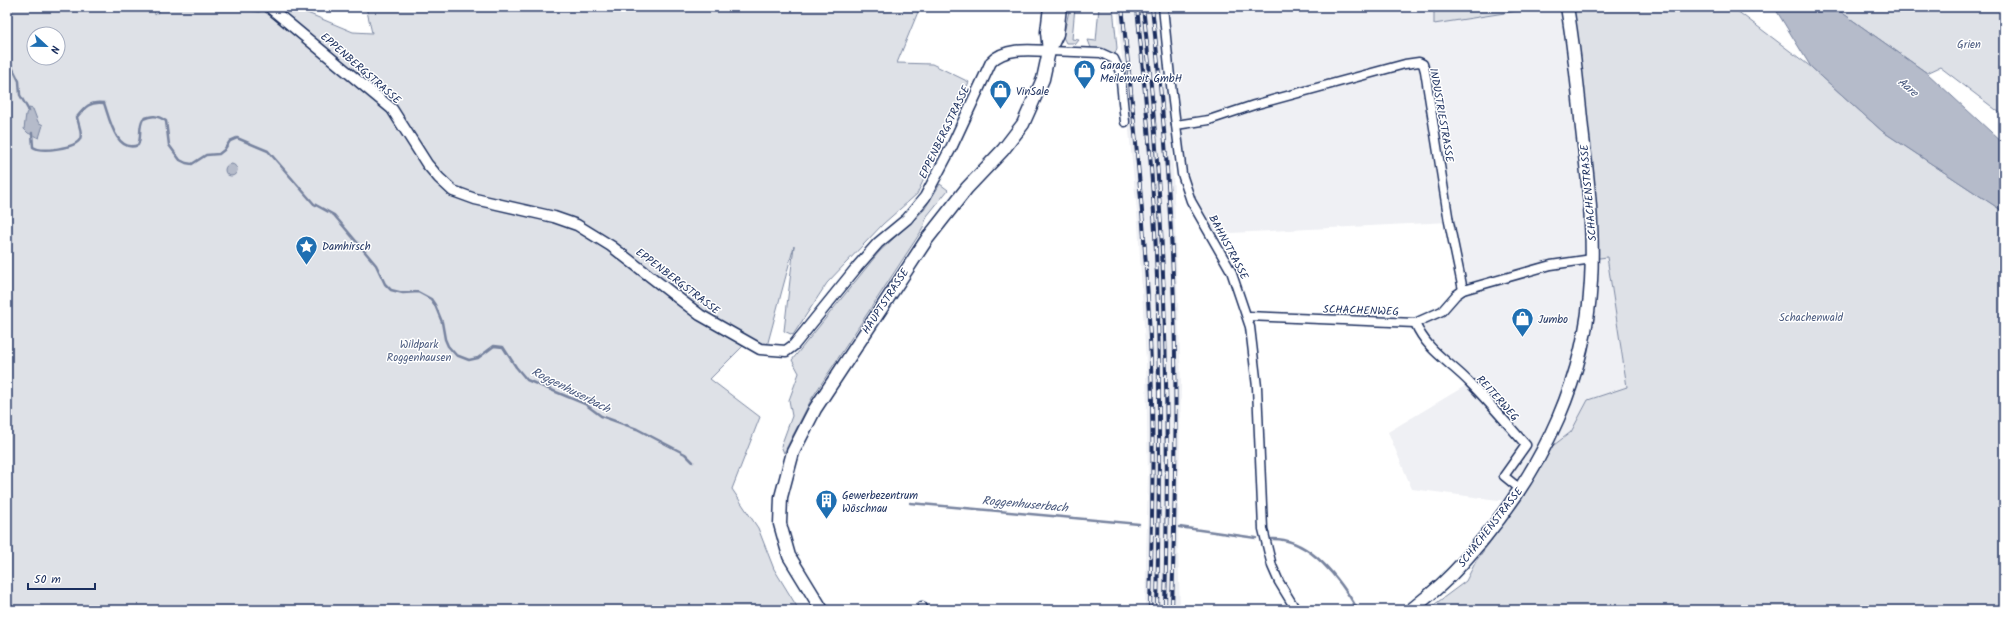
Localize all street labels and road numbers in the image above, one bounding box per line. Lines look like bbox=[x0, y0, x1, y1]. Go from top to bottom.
street label: EPPENBERGSTRASSE bbox=[316, 29, 405, 109]
street label: INDUSTRIESTRASSE bbox=[1424, 67, 1458, 164]
street label: EPPENBERGSTRASSE bbox=[914, 82, 976, 182]
street label: SCHACHENSTRASSE bbox=[1576, 143, 1602, 242]
street label: BAHNSTRASSE bbox=[1203, 212, 1253, 284]
street label: EPPENBERGSTRASSE bbox=[631, 244, 724, 320]
street label: HAUPTSTRASSE bbox=[858, 265, 914, 338]
street label: SCHACHENWEG bbox=[1323, 301, 1399, 321]
street label: REITERWEG bbox=[1472, 372, 1523, 426]
street label: SCHACHENSTRASSE bbox=[1454, 483, 1528, 571]

